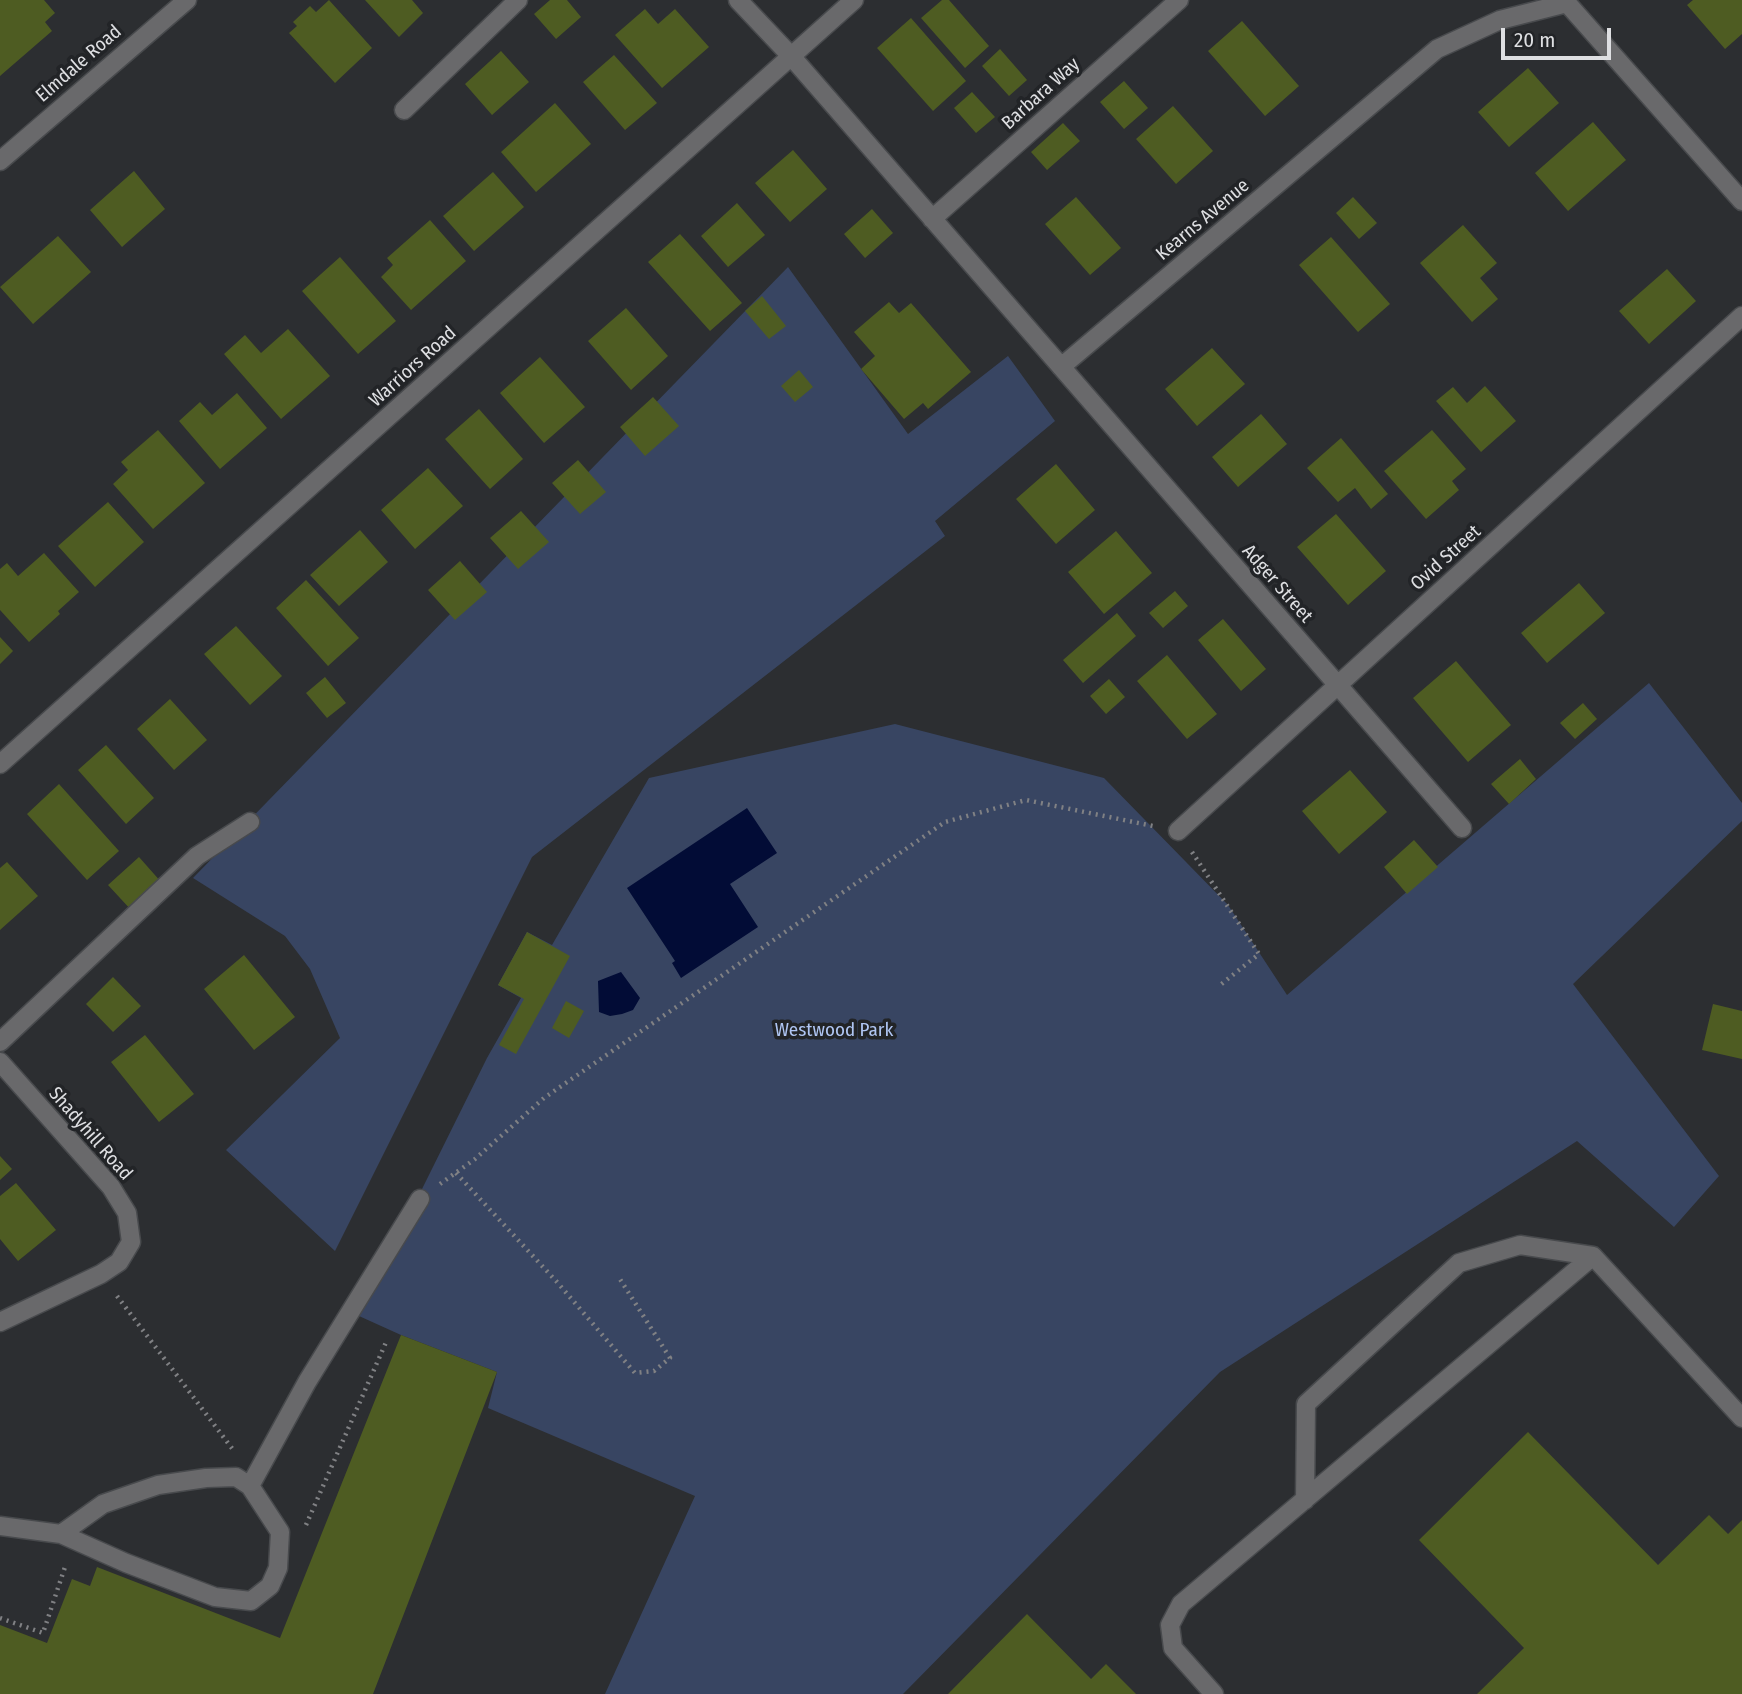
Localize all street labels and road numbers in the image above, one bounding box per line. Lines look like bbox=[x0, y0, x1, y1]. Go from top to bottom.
street label: Elmdale Road bbox=[32, 21, 126, 107]
street label: Barbara Way bbox=[997, 53, 1085, 135]
street label: Kearns Avenue bbox=[1152, 174, 1254, 266]
street label: Warriors Road bbox=[365, 322, 461, 412]
street label: Ovid Street bbox=[1406, 521, 1486, 595]
street label: Adger Street bbox=[1237, 540, 1317, 628]
street label: Shadyhill Road bbox=[43, 1083, 137, 1185]

